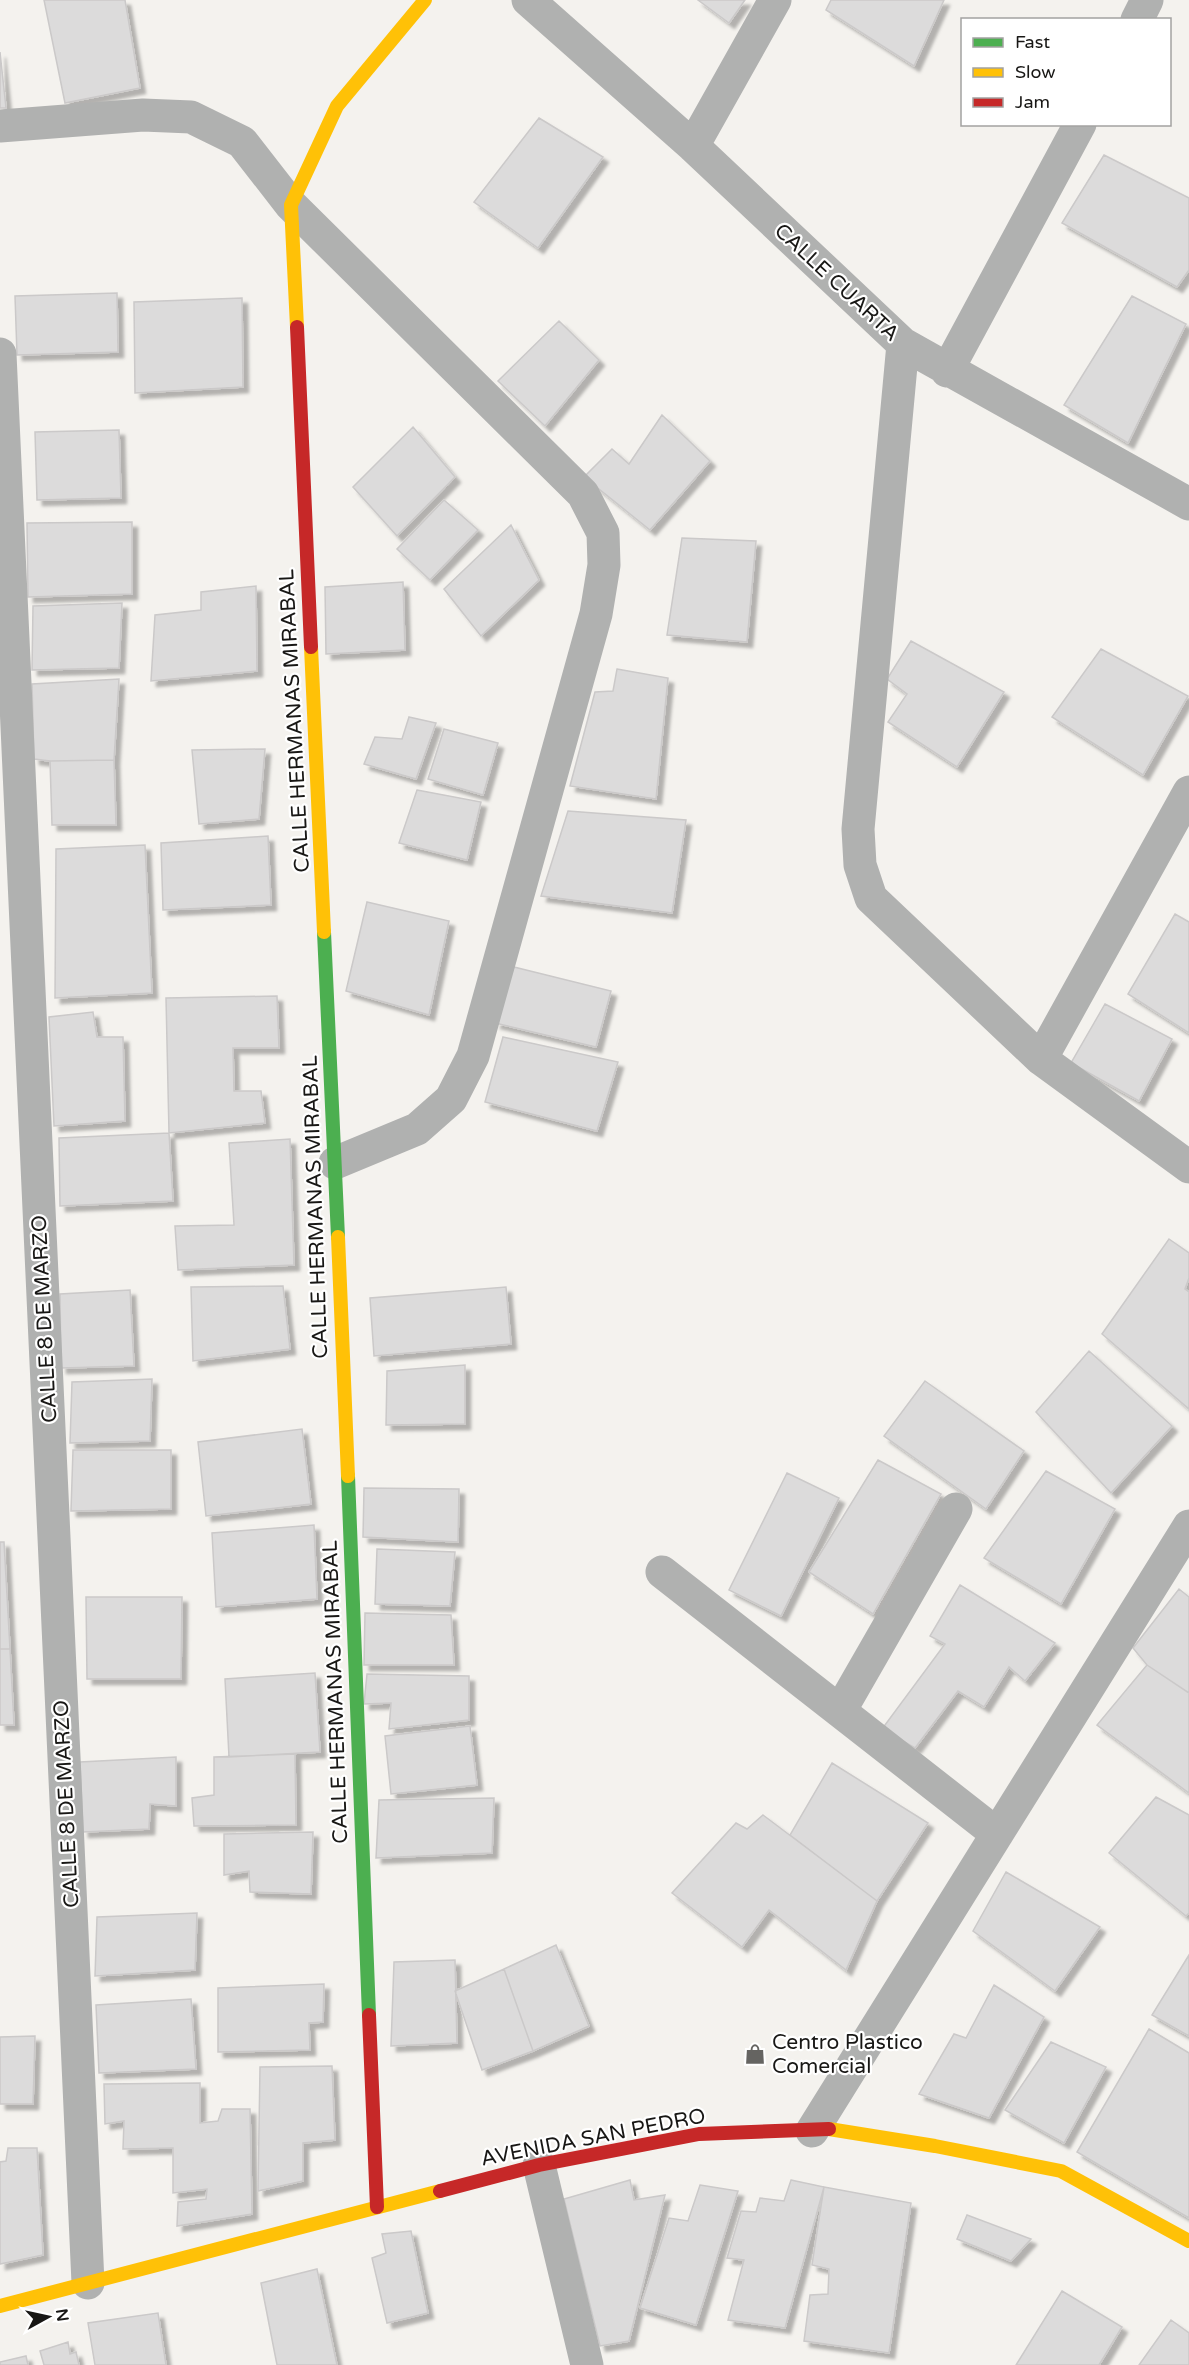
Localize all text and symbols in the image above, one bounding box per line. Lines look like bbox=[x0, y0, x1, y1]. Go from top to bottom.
legend bbox=[961, 18, 1171, 126]
text: Fast bbox=[1015, 31, 1050, 53]
text: Slow bbox=[1015, 61, 1056, 83]
text: Jam bbox=[1015, 91, 1050, 113]
street label: CALLE CUARTA bbox=[769, 218, 904, 346]
street label: CALLE HERMANAS MIRABAL bbox=[274, 569, 315, 873]
street label: CALLE HERMANAS MIRABAL bbox=[298, 1055, 333, 1359]
street label: CALLE 8 DE MARZO bbox=[27, 1214, 62, 1423]
street label: CALLE HERMANAS MIRABAL bbox=[318, 1540, 353, 1844]
street label: CALLE 8 DE MARZO bbox=[49, 1699, 84, 1908]
place label: Centro Plastico Comercial bbox=[772, 2030, 923, 2079]
shop icon: Centro Plastico Comercial bbox=[743, 2042, 767, 2066]
street label: AVENIDA SAN PEDRO bbox=[479, 2103, 708, 2172]
north arrow bbox=[18, 2287, 78, 2347]
text: N bbox=[51, 2307, 73, 2323]

